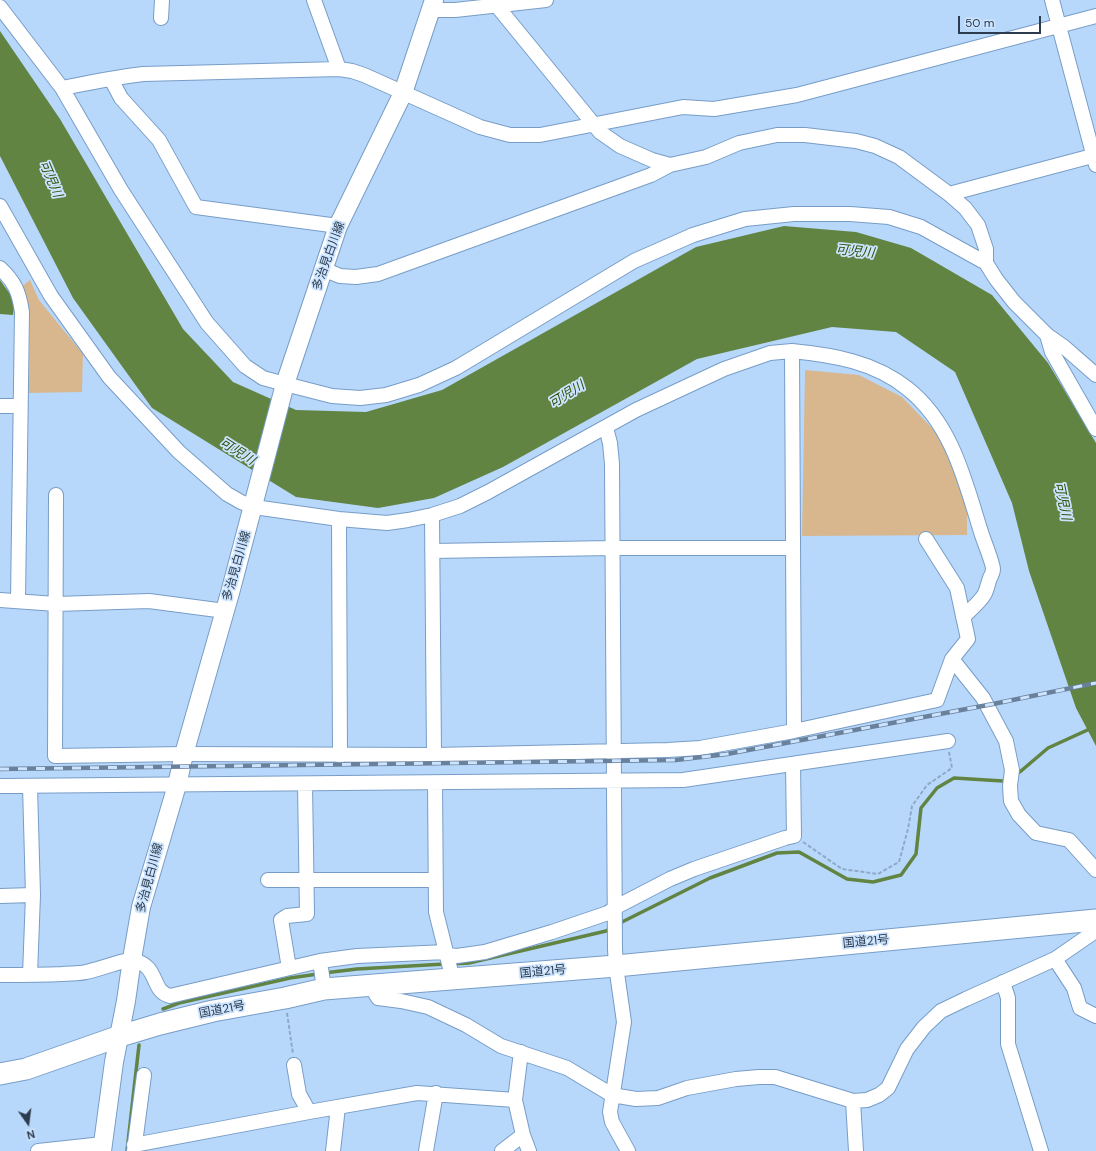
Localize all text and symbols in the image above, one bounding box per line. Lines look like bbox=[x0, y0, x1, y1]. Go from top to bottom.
scale bar bbox=[960, 8, 1043, 34]
text: 50 m bbox=[965, 15, 994, 31]
water label: 可児川 bbox=[35, 158, 65, 200]
street label: 多治見白川線 bbox=[310, 220, 348, 292]
water label: 可児川 bbox=[835, 242, 875, 262]
water label: 可児川 bbox=[546, 378, 588, 412]
water label: 可児川 bbox=[216, 435, 258, 469]
water label: 可児川 bbox=[1050, 480, 1074, 522]
street label: 多治見白川線 bbox=[220, 529, 254, 603]
street label: 多治見白川線 bbox=[134, 841, 166, 915]
street label: 国道21号 bbox=[842, 933, 890, 951]
street label: 国道21号 bbox=[519, 963, 567, 981]
street label: 国道21号 bbox=[198, 998, 246, 1022]
north arrow bbox=[8, 1103, 48, 1143]
text: N bbox=[25, 1127, 36, 1142]

